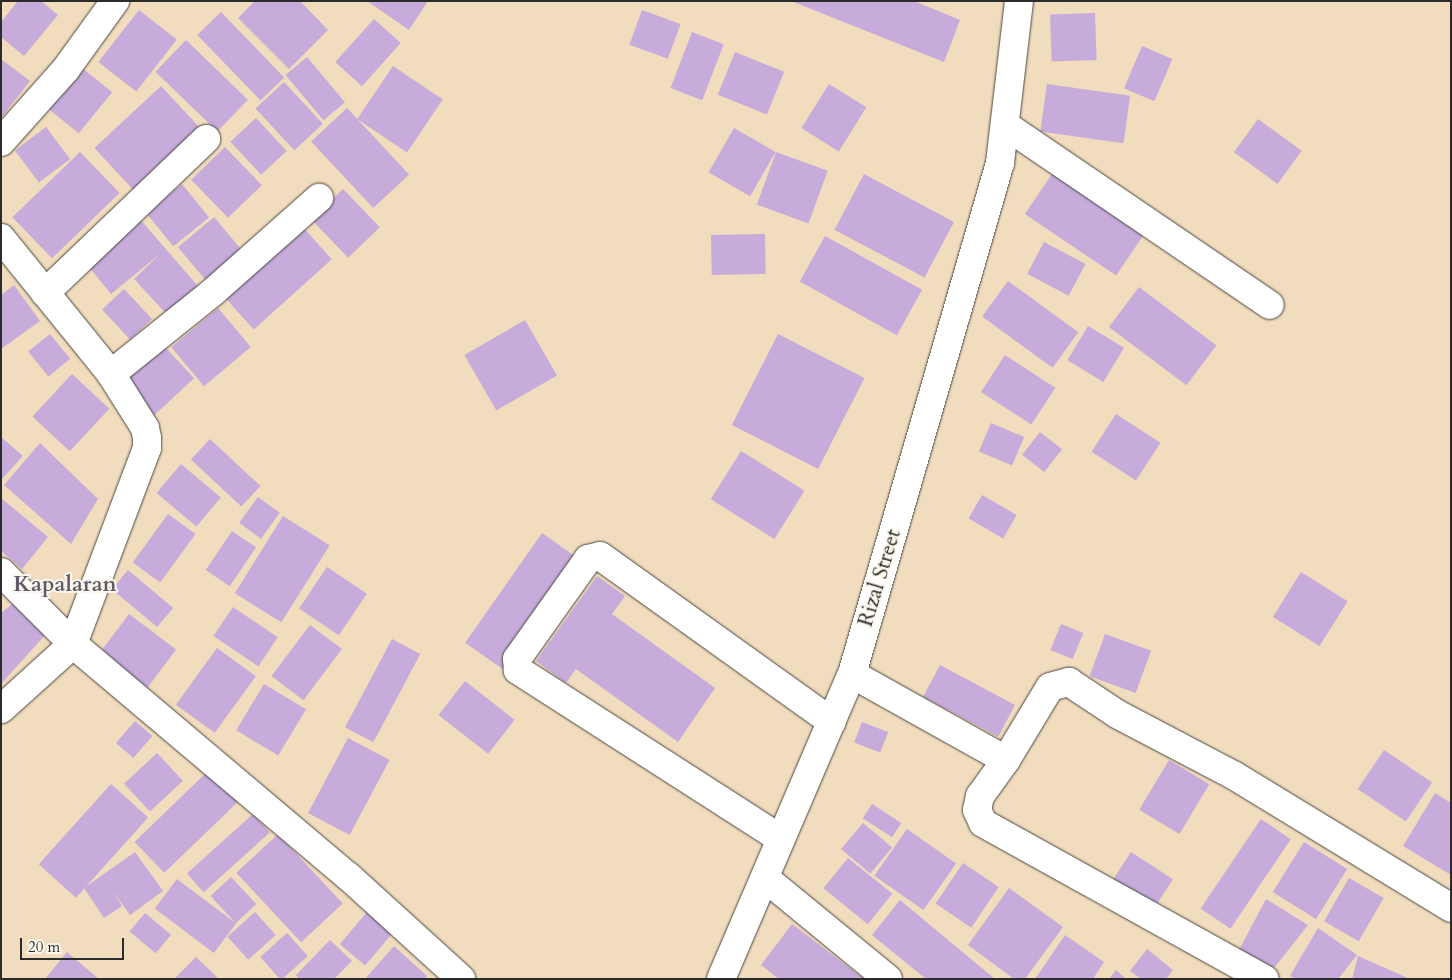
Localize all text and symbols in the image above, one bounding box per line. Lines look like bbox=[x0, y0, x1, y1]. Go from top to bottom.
street label: Rizal Street bbox=[853, 526, 907, 630]
district label: Kapalaran bbox=[13, 572, 117, 598]
scale bar bbox=[22, 928, 126, 960]
text: 20 m bbox=[28, 937, 60, 957]

